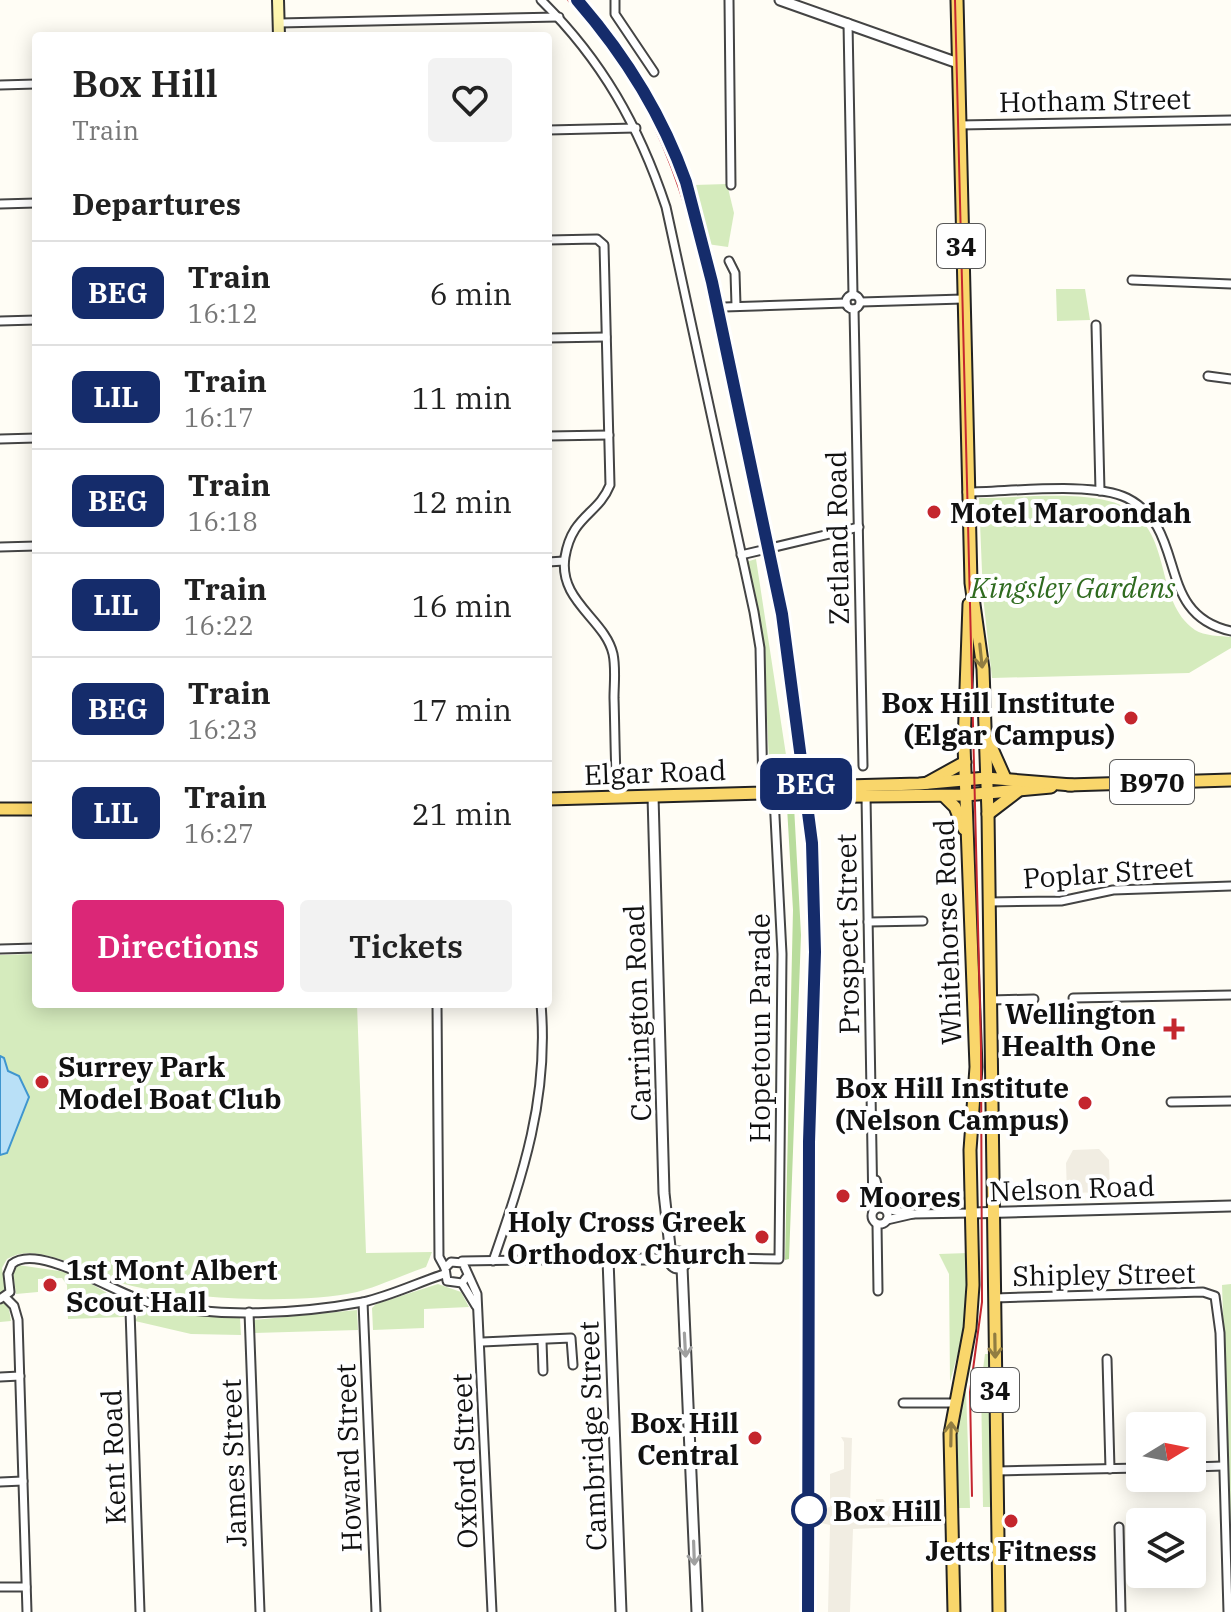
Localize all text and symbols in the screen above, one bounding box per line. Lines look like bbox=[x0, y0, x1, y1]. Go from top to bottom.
text: Box Hill bbox=[72, 58, 218, 107]
button: heart bbox=[428, 58, 512, 142]
street label: Hotham Street bbox=[999, 80, 1192, 120]
text: Train bbox=[72, 113, 139, 147]
text: Departures bbox=[72, 184, 241, 223]
road number: 34 bbox=[937, 224, 985, 268]
text: Train bbox=[188, 257, 271, 296]
text: BEG bbox=[88, 274, 148, 311]
text: 6 min bbox=[430, 274, 512, 313]
text: 16:12 bbox=[188, 296, 258, 330]
text: Train bbox=[184, 361, 267, 400]
text: LIL bbox=[93, 378, 139, 415]
text: 11 min bbox=[412, 378, 512, 417]
text: 16:17 bbox=[184, 400, 254, 434]
street label: Zetland Road bbox=[817, 450, 857, 626]
text: Train bbox=[188, 465, 271, 504]
text: BEG bbox=[88, 482, 148, 519]
text: 12 min bbox=[412, 482, 512, 521]
place label: Motel Maroondah bbox=[950, 494, 1192, 531]
marker: Motel Maroondah bbox=[925, 503, 943, 521]
text: 16:18 bbox=[188, 504, 258, 538]
text: Train bbox=[184, 569, 267, 608]
park label: Kingsley Gardens bbox=[970, 569, 1176, 606]
text: LIL bbox=[93, 586, 139, 623]
text: 16 min bbox=[412, 586, 512, 625]
text: 16:22 bbox=[184, 608, 254, 642]
one-way arrow bbox=[974, 642, 989, 669]
text: Train bbox=[188, 673, 271, 712]
place label: Box Hill Institute (Elgar Campus) bbox=[881, 684, 1115, 753]
text: BEG bbox=[88, 690, 148, 727]
text: 17 min bbox=[412, 690, 512, 729]
marker: Box Hill Institute (Elgar Campus) bbox=[1122, 709, 1140, 727]
text: 16:23 bbox=[188, 712, 258, 746]
street label: Elgar Road bbox=[583, 751, 727, 793]
line badge: BEG bbox=[760, 758, 852, 810]
road number: B970 bbox=[1110, 760, 1194, 804]
text: BEG bbox=[776, 765, 836, 802]
text: Train bbox=[184, 777, 267, 816]
text: LIL bbox=[93, 794, 139, 831]
text: 21 min bbox=[412, 794, 512, 833]
text: 16:27 bbox=[184, 816, 254, 850]
street label: Whitehorse Road bbox=[925, 818, 969, 1046]
street label: Prospect Street bbox=[827, 833, 867, 1035]
street label: Poplar Street bbox=[1021, 848, 1195, 896]
button: Directions bbox=[72, 900, 284, 992]
button: Tickets bbox=[300, 900, 512, 992]
street label: Carrington Road bbox=[615, 904, 659, 1122]
street label: Hopetoun Parade bbox=[741, 913, 778, 1143]
place label: Wellington Health One bbox=[1001, 995, 1156, 1064]
marker: Wellington Health One bbox=[1163, 1018, 1185, 1040]
place label: Surrey Park Model Boat Club bbox=[58, 1048, 281, 1117]
place label: Box Hill Institute (Nelson Campus) bbox=[835, 1069, 1069, 1138]
marker: Surrey Park Model Boat Club bbox=[33, 1073, 51, 1091]
marker: Box Hill Institute (Nelson Campus) bbox=[1076, 1094, 1094, 1112]
street label: Nelson Road bbox=[989, 1167, 1155, 1209]
place label: Moores bbox=[859, 1178, 961, 1215]
marker: Moores bbox=[834, 1187, 852, 1205]
place label: Holy Cross Greek Orthodox Church bbox=[507, 1203, 747, 1272]
marker: Holy Cross Greek Orthodox Church bbox=[753, 1228, 771, 1246]
place label: 1st Mont Albert Scout Hall bbox=[66, 1251, 278, 1320]
street label: Shipley Street bbox=[1012, 1254, 1196, 1294]
marker: 1st Mont Albert Scout Hall bbox=[41, 1276, 59, 1294]
street label: Cambridge Street bbox=[569, 1320, 615, 1552]
one-way arrow bbox=[678, 1331, 693, 1358]
one-way arrow bbox=[987, 1332, 1003, 1359]
street label: Howard Street bbox=[326, 1363, 370, 1553]
road number: 34 bbox=[971, 1368, 1019, 1412]
street label: Oxford Street bbox=[442, 1373, 486, 1549]
street label: James Street bbox=[212, 1378, 254, 1548]
street label: Kent Road bbox=[92, 1389, 134, 1525]
place label: Box Hill Central bbox=[630, 1404, 739, 1473]
north arrow bbox=[1126, 1412, 1206, 1492]
map controls bbox=[1126, 1412, 1206, 1588]
one-way arrow bbox=[943, 1421, 958, 1448]
marker: Box Hill Central bbox=[746, 1429, 764, 1447]
place label: Box Hill bbox=[833, 1492, 942, 1529]
marker: Box Hill bbox=[792, 1493, 826, 1527]
button: layers bbox=[1126, 1508, 1206, 1588]
marker: Jetts Fitness bbox=[1002, 1512, 1020, 1530]
place label: Jetts Fitness bbox=[925, 1532, 1097, 1569]
one-way arrow bbox=[687, 1539, 702, 1566]

